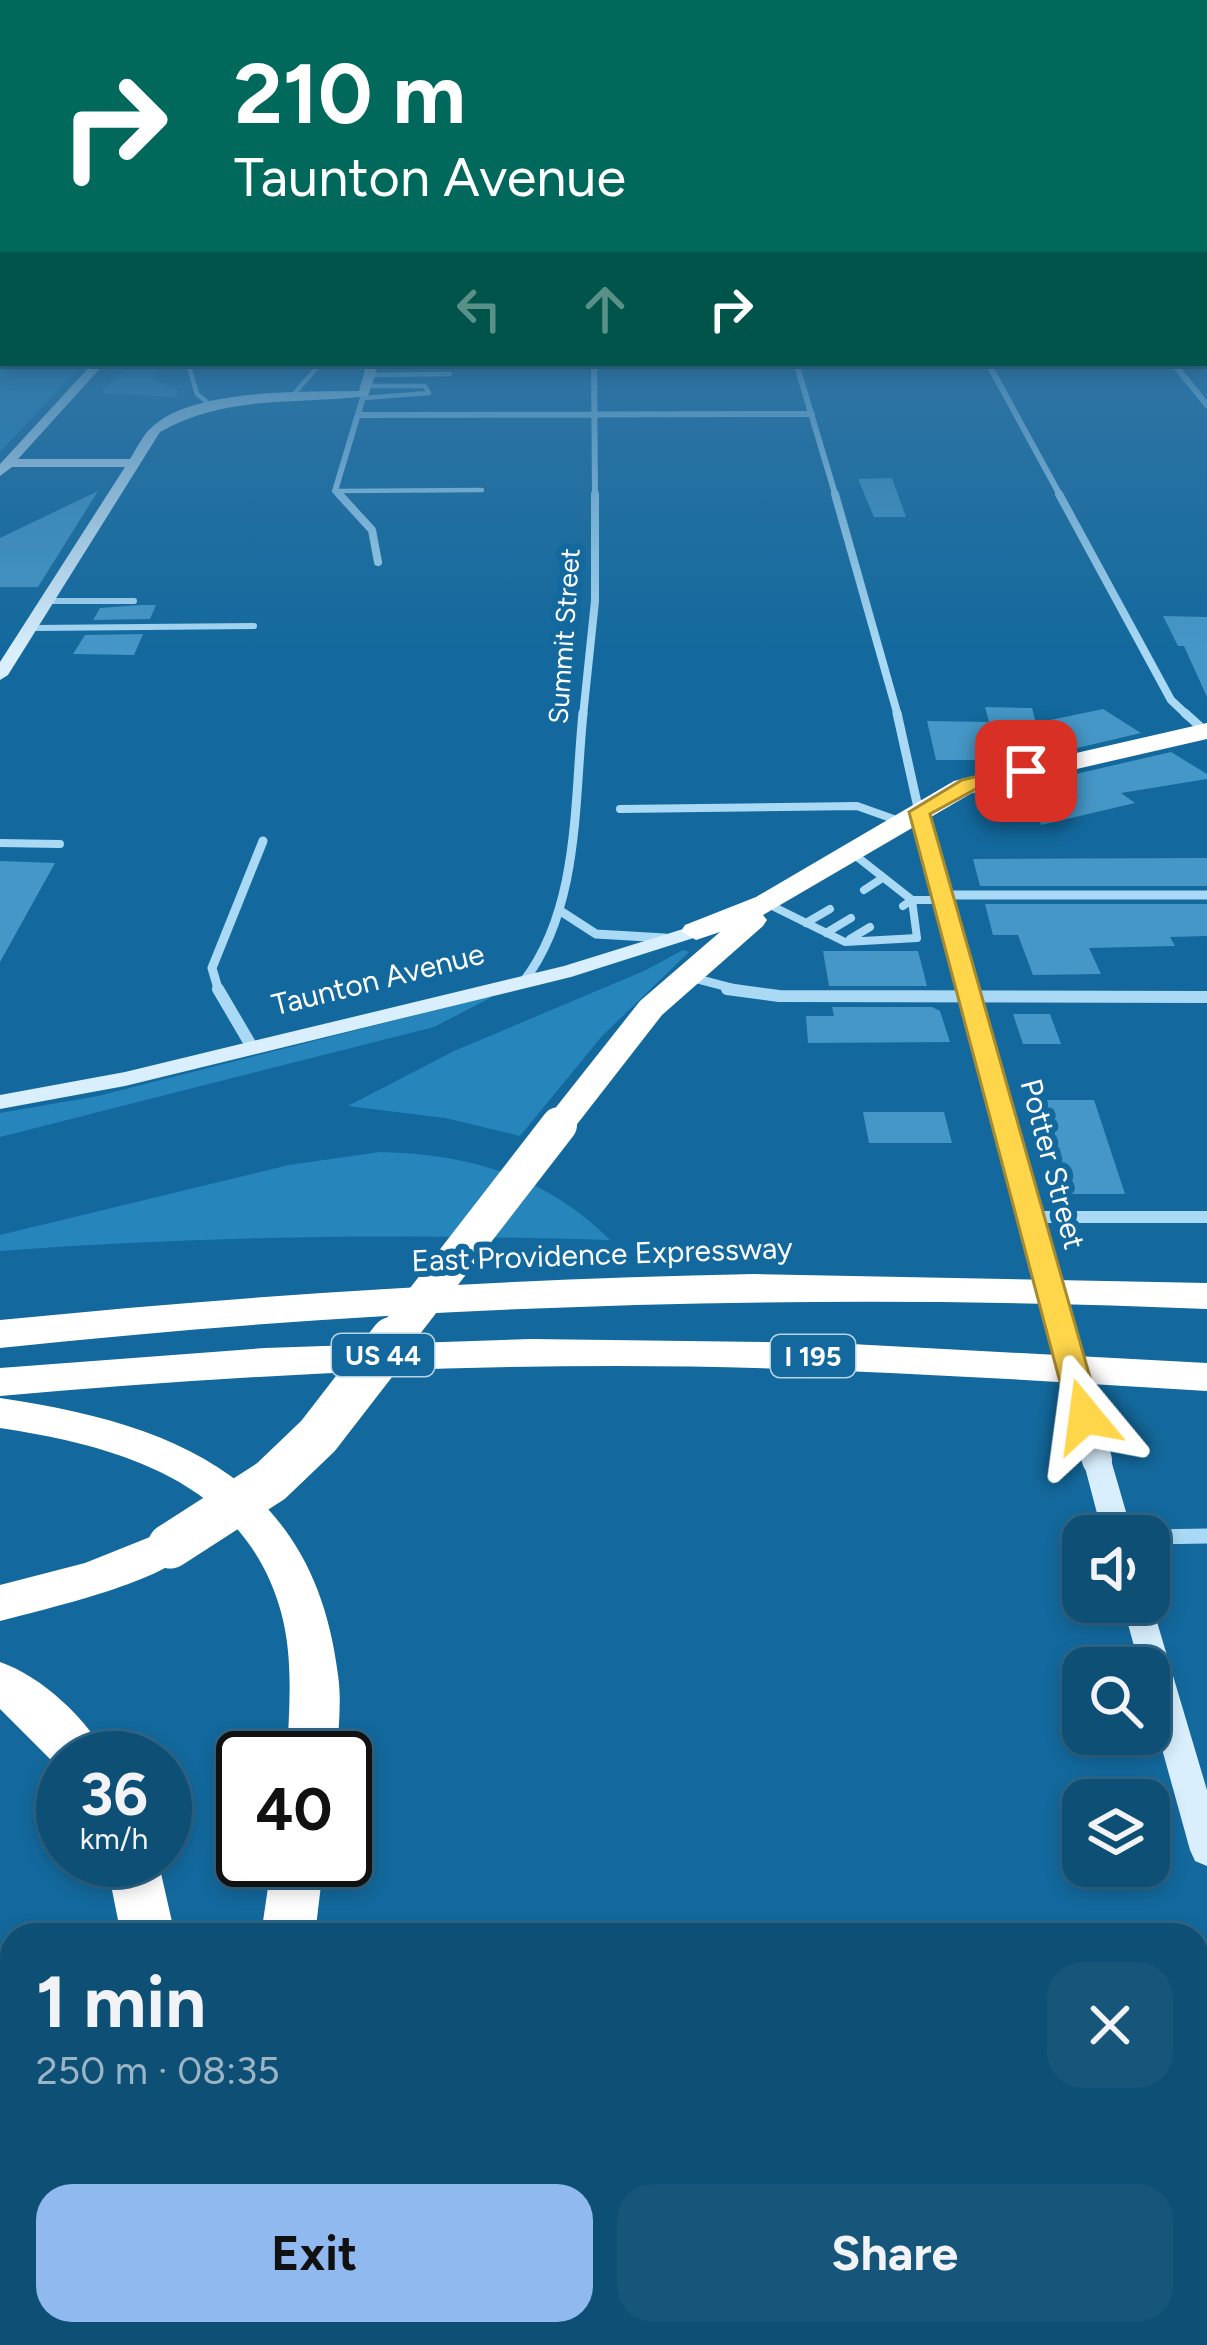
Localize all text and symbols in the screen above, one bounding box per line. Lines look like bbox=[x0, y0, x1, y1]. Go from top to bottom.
text: 210 m bbox=[234, 43, 466, 144]
icon: right bbox=[36, 48, 192, 204]
text: Taunton Avenue bbox=[234, 145, 626, 210]
icon: left bbox=[446, 276, 512, 342]
icon: ahead bbox=[572, 276, 638, 342]
icon: right bbox=[698, 276, 764, 342]
street label: Summit Street bbox=[541, 547, 587, 725]
pin bbox=[975, 720, 1077, 822]
icon: arrive bbox=[993, 738, 1059, 804]
street label: Taunton Avenue bbox=[268, 935, 488, 1023]
street label: Potter Street bbox=[1012, 1075, 1094, 1253]
street label: East Providence Expressway bbox=[411, 1229, 794, 1279]
road number: US 44 bbox=[332, 1334, 434, 1376]
road number: I 195 bbox=[771, 1335, 855, 1377]
position arrow bbox=[1022, 1353, 1148, 1479]
map controls bbox=[1062, 1515, 1170, 1887]
button: sound bbox=[1062, 1515, 1170, 1623]
button: search bbox=[1062, 1647, 1170, 1755]
speed limit sign: 40 bbox=[216, 1731, 372, 1887]
text: 36 bbox=[80, 1758, 148, 1830]
button: layers bbox=[1062, 1779, 1170, 1887]
text: km/h bbox=[80, 1820, 148, 1857]
text: 1 min bbox=[36, 1959, 206, 2045]
button: close bbox=[1047, 1962, 1173, 2088]
text: 250 m · 08:35 bbox=[36, 2047, 280, 2094]
button: Exit bbox=[36, 2184, 593, 2322]
button: Share bbox=[617, 2184, 1173, 2322]

